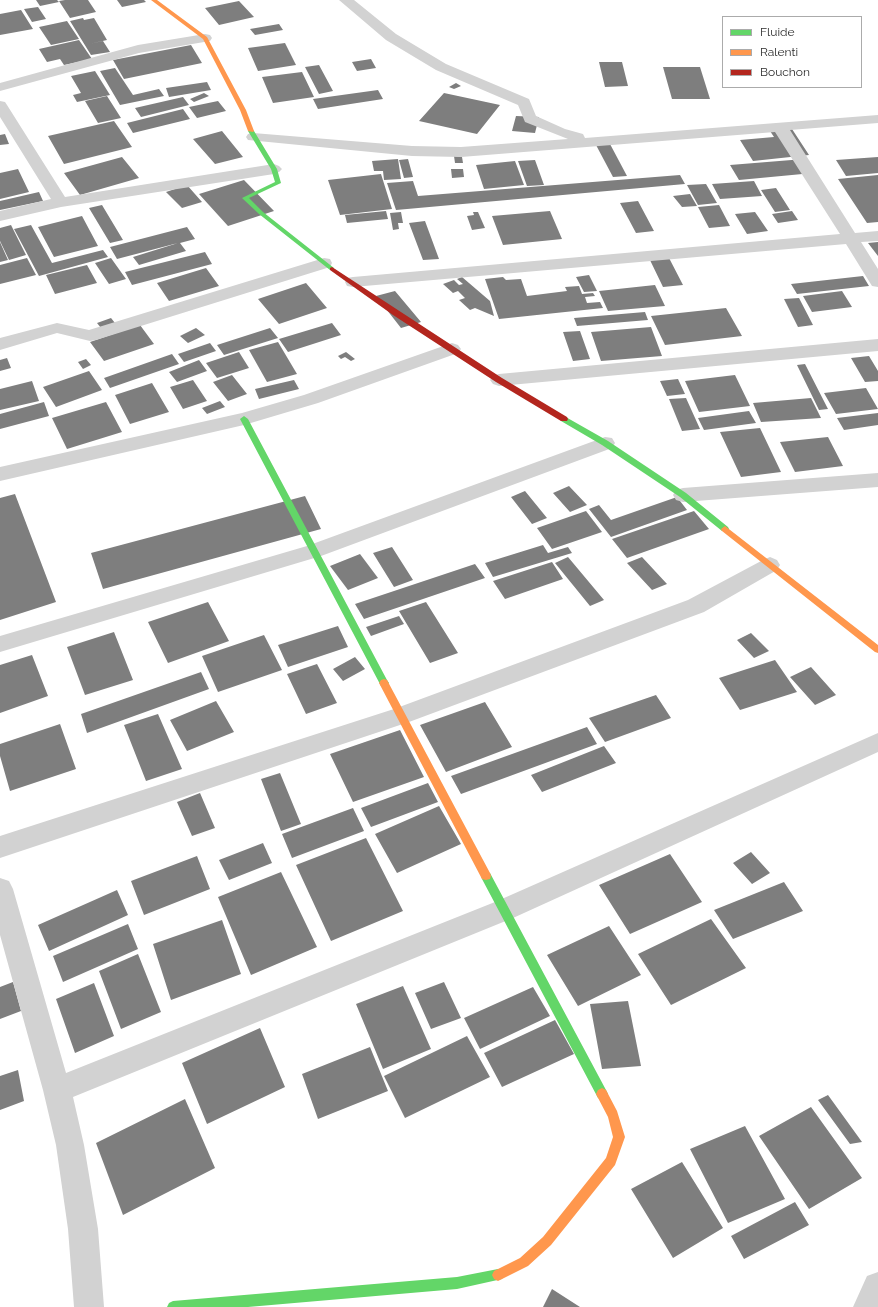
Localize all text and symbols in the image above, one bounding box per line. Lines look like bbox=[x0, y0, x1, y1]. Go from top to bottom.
legend bbox=[722, 16, 862, 88]
text: Fluide bbox=[760, 25, 795, 39]
text: Ralenti bbox=[760, 45, 798, 59]
text: Bouchon bbox=[760, 65, 810, 79]

